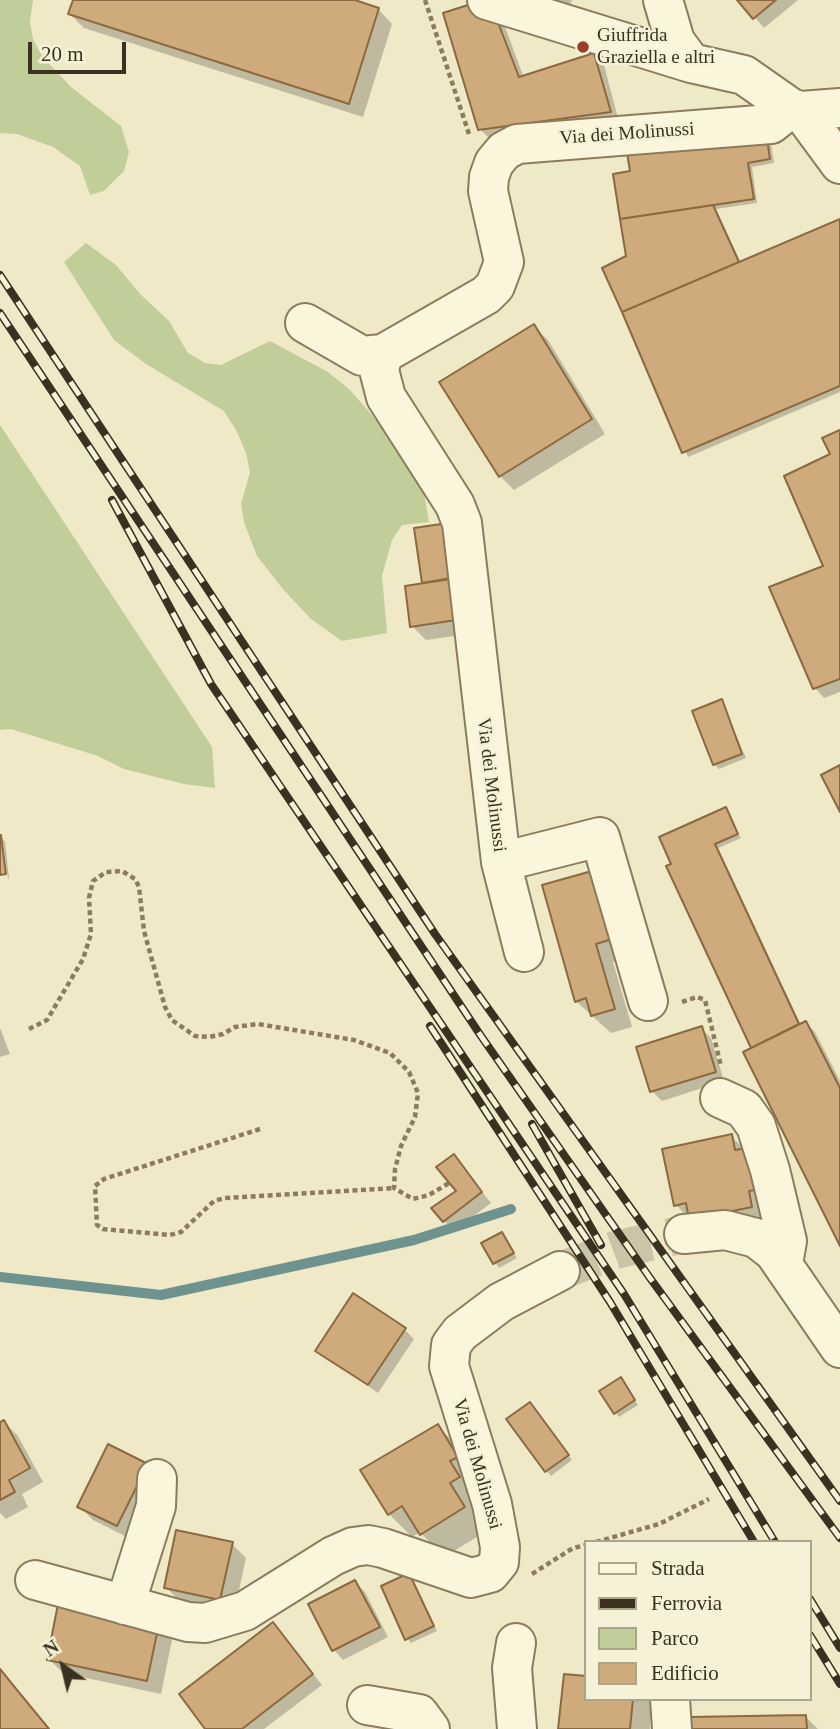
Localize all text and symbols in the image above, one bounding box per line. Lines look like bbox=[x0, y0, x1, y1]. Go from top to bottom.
place label: Giuffrida Graziella e altri bbox=[597, 25, 715, 69]
scale bar bbox=[32, 28, 130, 72]
marker: Giuffrida Graziella e altri bbox=[575, 39, 591, 55]
text: 20 m bbox=[41, 42, 84, 66]
street label: Via dei Molinussi bbox=[559, 118, 695, 150]
street label: Via dei Molinussi bbox=[471, 717, 511, 853]
street label: Via dei Molinussi bbox=[447, 1396, 507, 1532]
legend bbox=[584, 1540, 812, 1701]
text: Strada bbox=[651, 1556, 705, 1580]
text: Ferrovia bbox=[651, 1591, 722, 1615]
text: Parco bbox=[651, 1626, 699, 1650]
north arrow bbox=[28, 1631, 98, 1701]
text: N bbox=[39, 1636, 63, 1661]
text: Edificio bbox=[651, 1661, 719, 1685]

